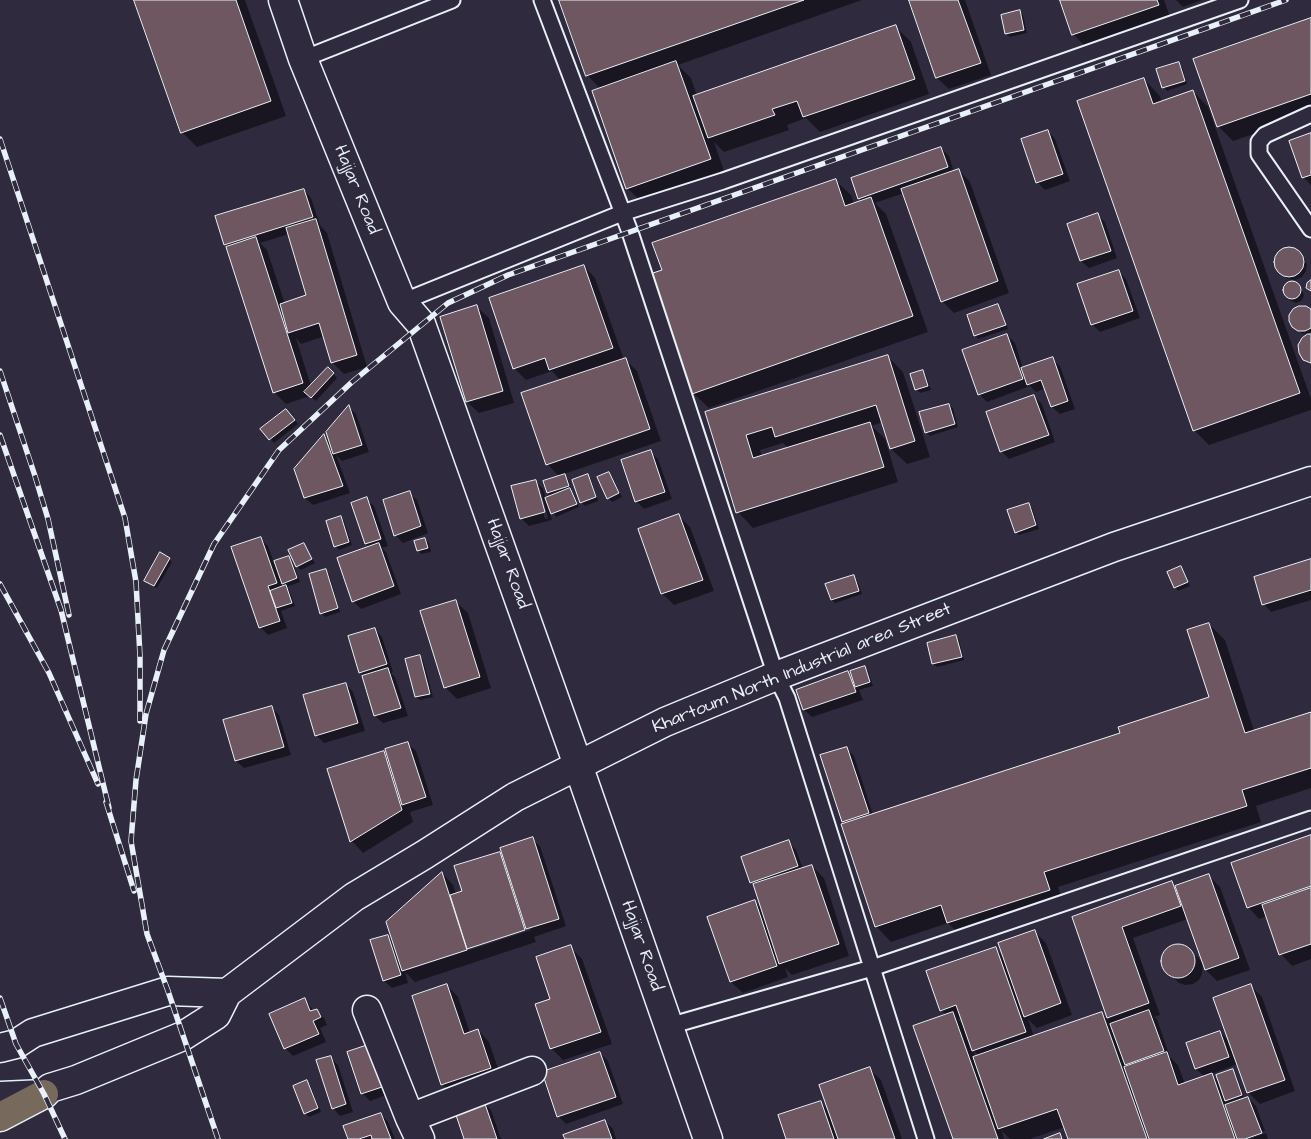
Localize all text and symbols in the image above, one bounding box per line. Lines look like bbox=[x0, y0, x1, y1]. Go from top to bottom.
street label: Hajjar Road bbox=[328, 142, 384, 238]
street label: Hajjar Road bbox=[481, 516, 533, 612]
street label: Khartoum North Industrial area Street bbox=[649, 599, 955, 739]
street label: Hajjar Road bbox=[615, 898, 667, 994]

